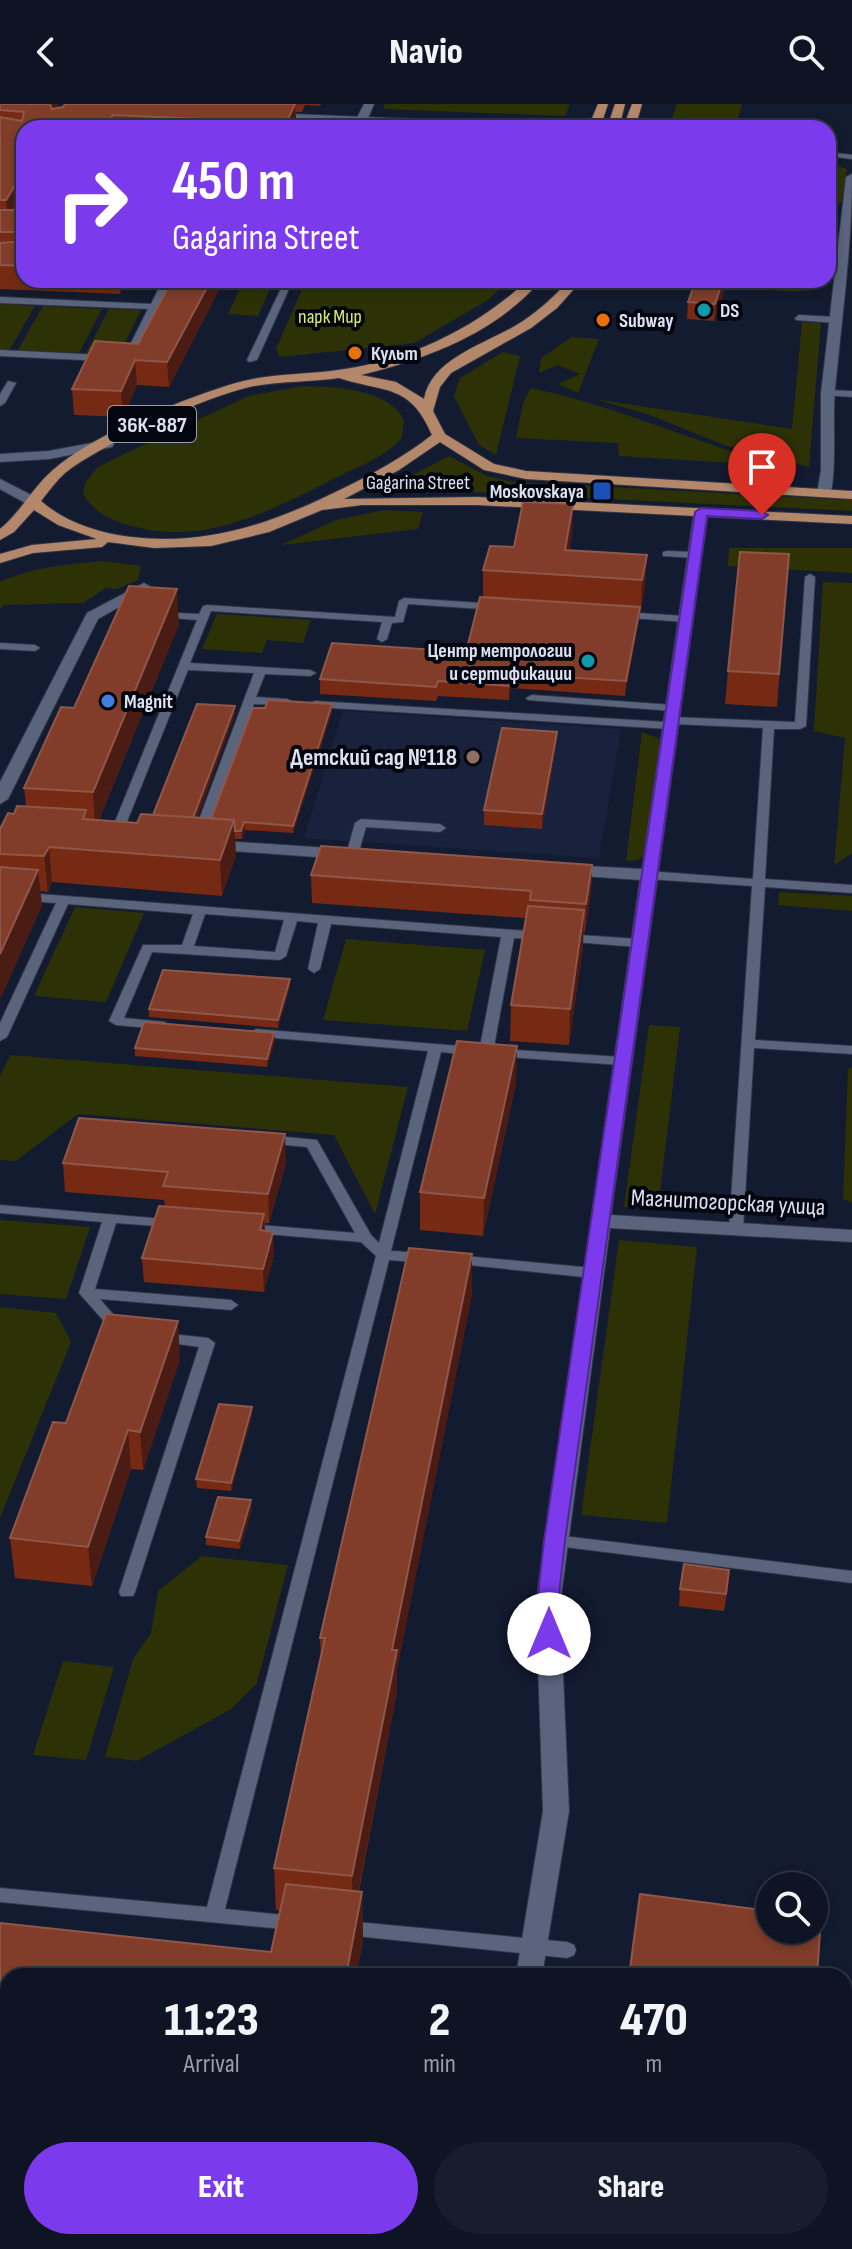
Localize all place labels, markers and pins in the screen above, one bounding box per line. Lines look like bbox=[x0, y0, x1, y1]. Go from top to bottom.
place label: DS bbox=[720, 299, 739, 323]
marker: DS bbox=[695, 301, 713, 319]
place label: Subway bbox=[619, 309, 674, 333]
marker: Subway bbox=[594, 311, 612, 329]
place label: Культ bbox=[371, 342, 418, 366]
marker: Культ bbox=[346, 344, 364, 362]
pin bbox=[728, 433, 796, 515]
place label: Moskovskaya bbox=[490, 480, 584, 504]
marker: Moskovskaya bbox=[591, 480, 613, 502]
place label: Центр метрологии и сертификации bbox=[427, 639, 572, 686]
marker: Центр метрологии и сертификации bbox=[579, 652, 597, 670]
place label: Magnit bbox=[124, 690, 173, 714]
marker: Magnit bbox=[99, 692, 117, 710]
place label: Детский сад №118 bbox=[290, 743, 457, 772]
marker: Детский сад №118 bbox=[464, 748, 482, 766]

